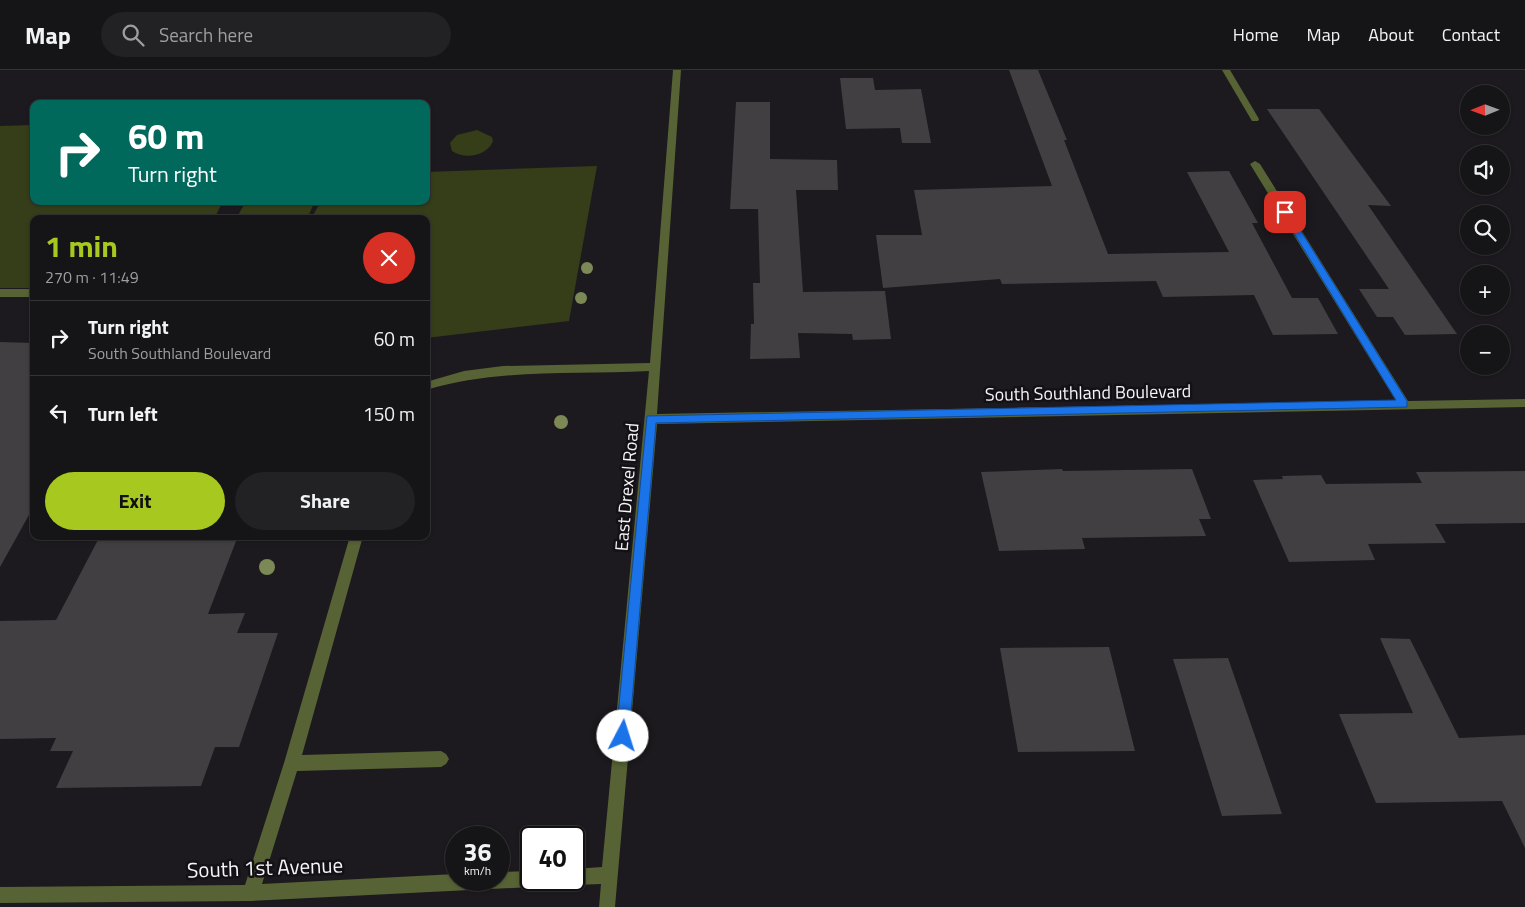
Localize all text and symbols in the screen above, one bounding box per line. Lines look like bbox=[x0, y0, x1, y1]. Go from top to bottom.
search box bbox=[101, 12, 451, 57]
text: Map bbox=[25, 17, 71, 53]
text: Search here bbox=[159, 20, 253, 49]
icon: search bbox=[119, 21, 147, 49]
text: Home bbox=[1233, 21, 1279, 48]
text: Map bbox=[1307, 21, 1340, 48]
text: About bbox=[1368, 21, 1414, 48]
text: Contact bbox=[1442, 21, 1500, 48]
north arrow bbox=[1460, 85, 1510, 135]
map controls bbox=[1460, 85, 1510, 375]
text: 60 m bbox=[128, 109, 204, 163]
icon: right bbox=[45, 120, 110, 185]
button: sound bbox=[1460, 145, 1510, 195]
text: Turn right bbox=[128, 157, 217, 191]
pin bbox=[1264, 191, 1306, 233]
icon: arrive bbox=[1271, 198, 1299, 226]
button: search bbox=[1460, 205, 1510, 255]
text: 1 min bbox=[45, 223, 118, 269]
button: close bbox=[363, 232, 415, 284]
text: 270 m · 11:49 bbox=[45, 265, 139, 289]
button: + bbox=[1460, 265, 1510, 315]
text: Turn right bbox=[88, 312, 169, 341]
icon: right bbox=[45, 324, 73, 352]
text: 60 m bbox=[374, 324, 415, 353]
button: − bbox=[1460, 325, 1510, 375]
text: South Southland Boulevard bbox=[88, 341, 271, 365]
street label: South Southland Boulevard bbox=[985, 377, 1191, 408]
icon: left bbox=[45, 399, 73, 427]
text: Turn left bbox=[88, 399, 158, 428]
text: 150 m bbox=[363, 399, 415, 428]
street label: East Drexel Road bbox=[607, 422, 646, 552]
button: Exit bbox=[45, 472, 225, 530]
button: Share bbox=[235, 472, 415, 530]
position arrow bbox=[596, 709, 648, 761]
speed limit sign: 40 bbox=[520, 826, 585, 891]
text: 36 bbox=[463, 833, 492, 871]
street label: South 1st Avenue bbox=[186, 848, 344, 886]
text: km/h bbox=[464, 861, 491, 880]

